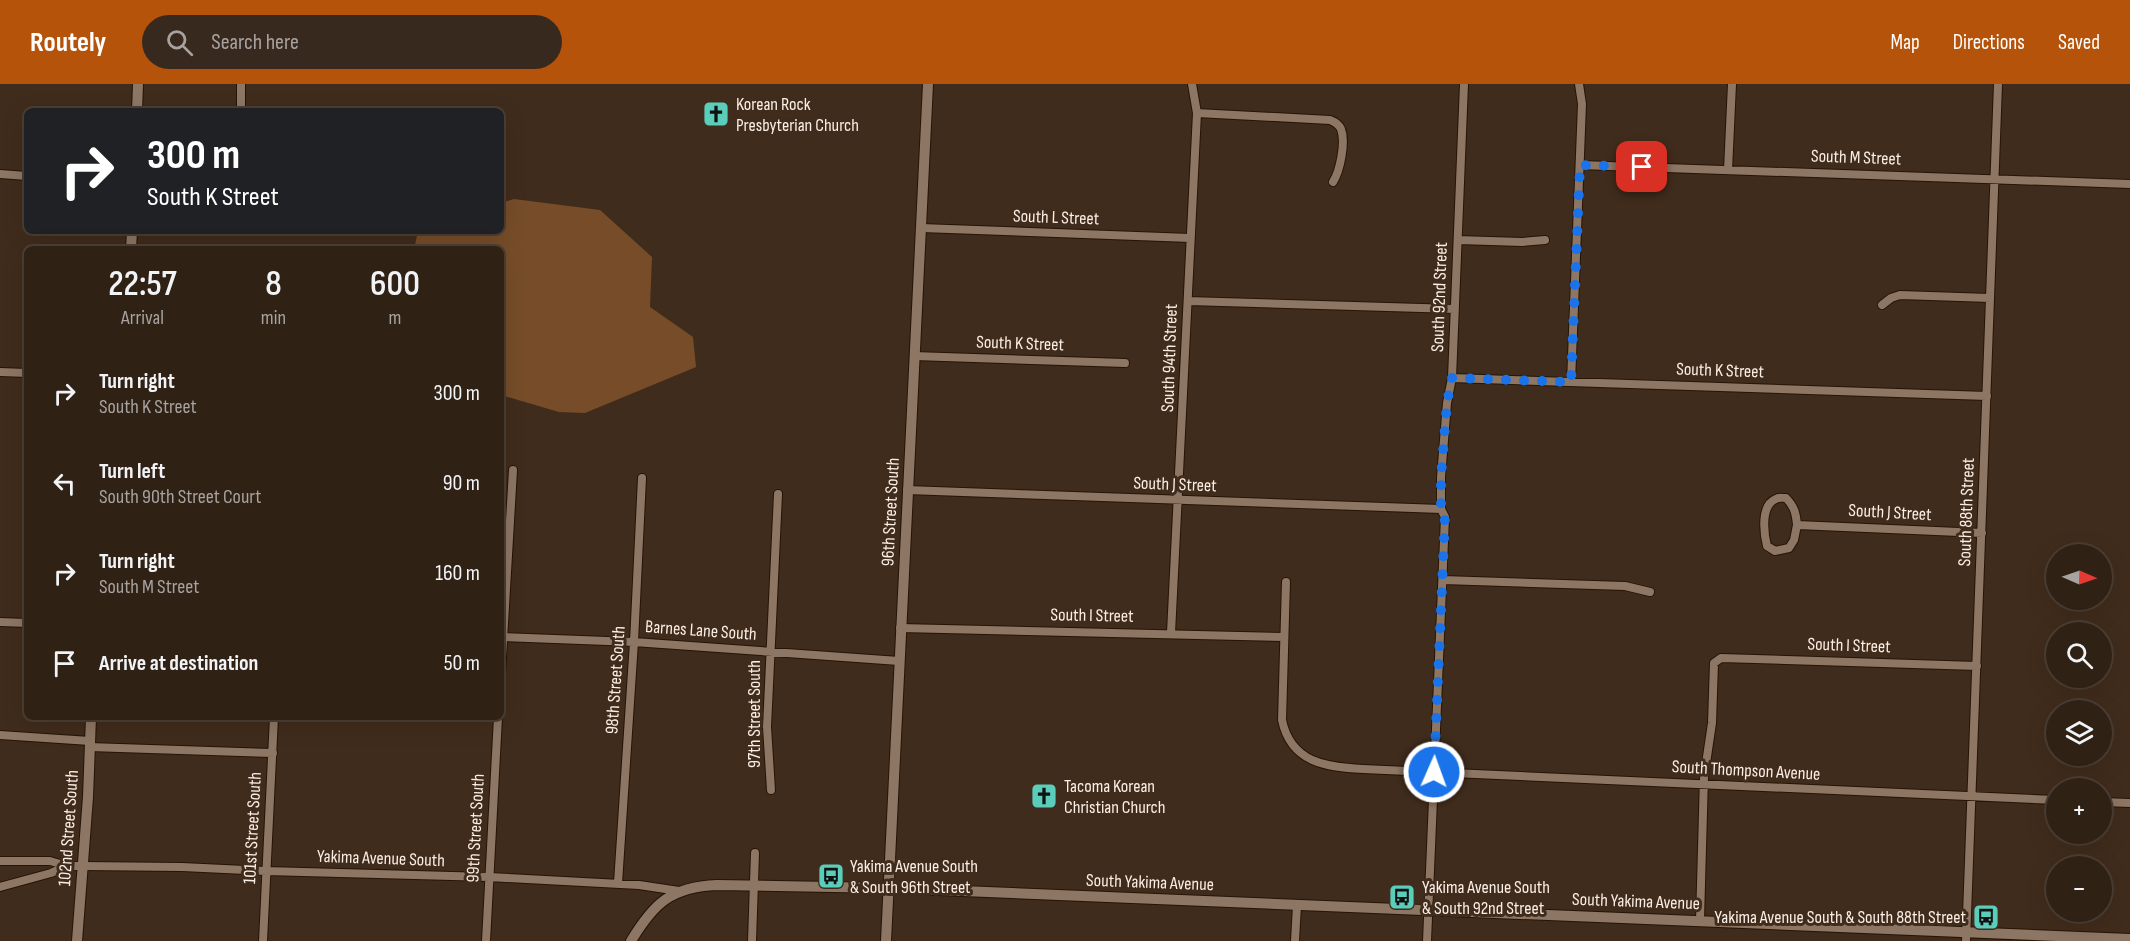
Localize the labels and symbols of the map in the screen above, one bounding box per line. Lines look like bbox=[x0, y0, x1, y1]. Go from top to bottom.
place label: Korean Rock Presbyterian Church bbox=[736, 94, 859, 136]
church icon: Korean Rock Presbyterian Church bbox=[701, 99, 731, 129]
pin bbox=[1616, 141, 1667, 192]
street label: South M Street bbox=[1810, 145, 1902, 170]
street label: South L Street bbox=[1013, 206, 1100, 230]
street label: South 92nd Street bbox=[1427, 241, 1452, 352]
street label: South 94th Street bbox=[1157, 303, 1182, 412]
street label: South K Street bbox=[976, 331, 1065, 356]
street label: South K Street bbox=[1676, 358, 1765, 383]
street label: 96th Street South bbox=[877, 457, 904, 567]
street label: South 88th Street bbox=[1954, 457, 1979, 567]
street label: South J Street bbox=[1133, 473, 1217, 496]
street label: South J Street bbox=[1848, 500, 1933, 525]
north arrow bbox=[2046, 544, 2112, 610]
street label: South I Street bbox=[1050, 604, 1134, 627]
street label: Barnes Lane South bbox=[645, 616, 757, 645]
street label: 98th Street South bbox=[601, 625, 630, 735]
street label: South I Street bbox=[1807, 634, 1891, 657]
street label: 97th Street South bbox=[744, 660, 765, 768]
position arrow bbox=[1402, 740, 1466, 804]
street label: South Thompson Avenue bbox=[1671, 756, 1821, 785]
street label: 102nd Street South bbox=[54, 769, 83, 887]
street label: 101st Street South bbox=[239, 771, 266, 885]
street label: 99th Street South bbox=[462, 773, 489, 883]
place label: Tacoma Korean Christian Church bbox=[1064, 776, 1165, 818]
church icon: Tacoma Korean Christian Church bbox=[1029, 781, 1059, 811]
street label: Yakima Avenue South bbox=[317, 846, 445, 871]
place label: Yakima Avenue South & South 96th Street bbox=[850, 856, 978, 898]
bus stop icon: Yakima Avenue South & South 96th Street bbox=[816, 861, 846, 891]
street label: South Yakima Avenue bbox=[1086, 870, 1214, 895]
place label: Yakima Avenue South & South 92nd Street bbox=[1422, 877, 1550, 919]
bus stop icon: Yakima Avenue South & South 92nd Street bbox=[1387, 882, 1417, 912]
street label: South Yakima Avenue bbox=[1572, 889, 1700, 914]
bus stop icon: Yakima Avenue South & South 88th Street bbox=[1971, 902, 2001, 932]
place label: Yakima Avenue South & South 88th Street bbox=[1715, 907, 1967, 928]

